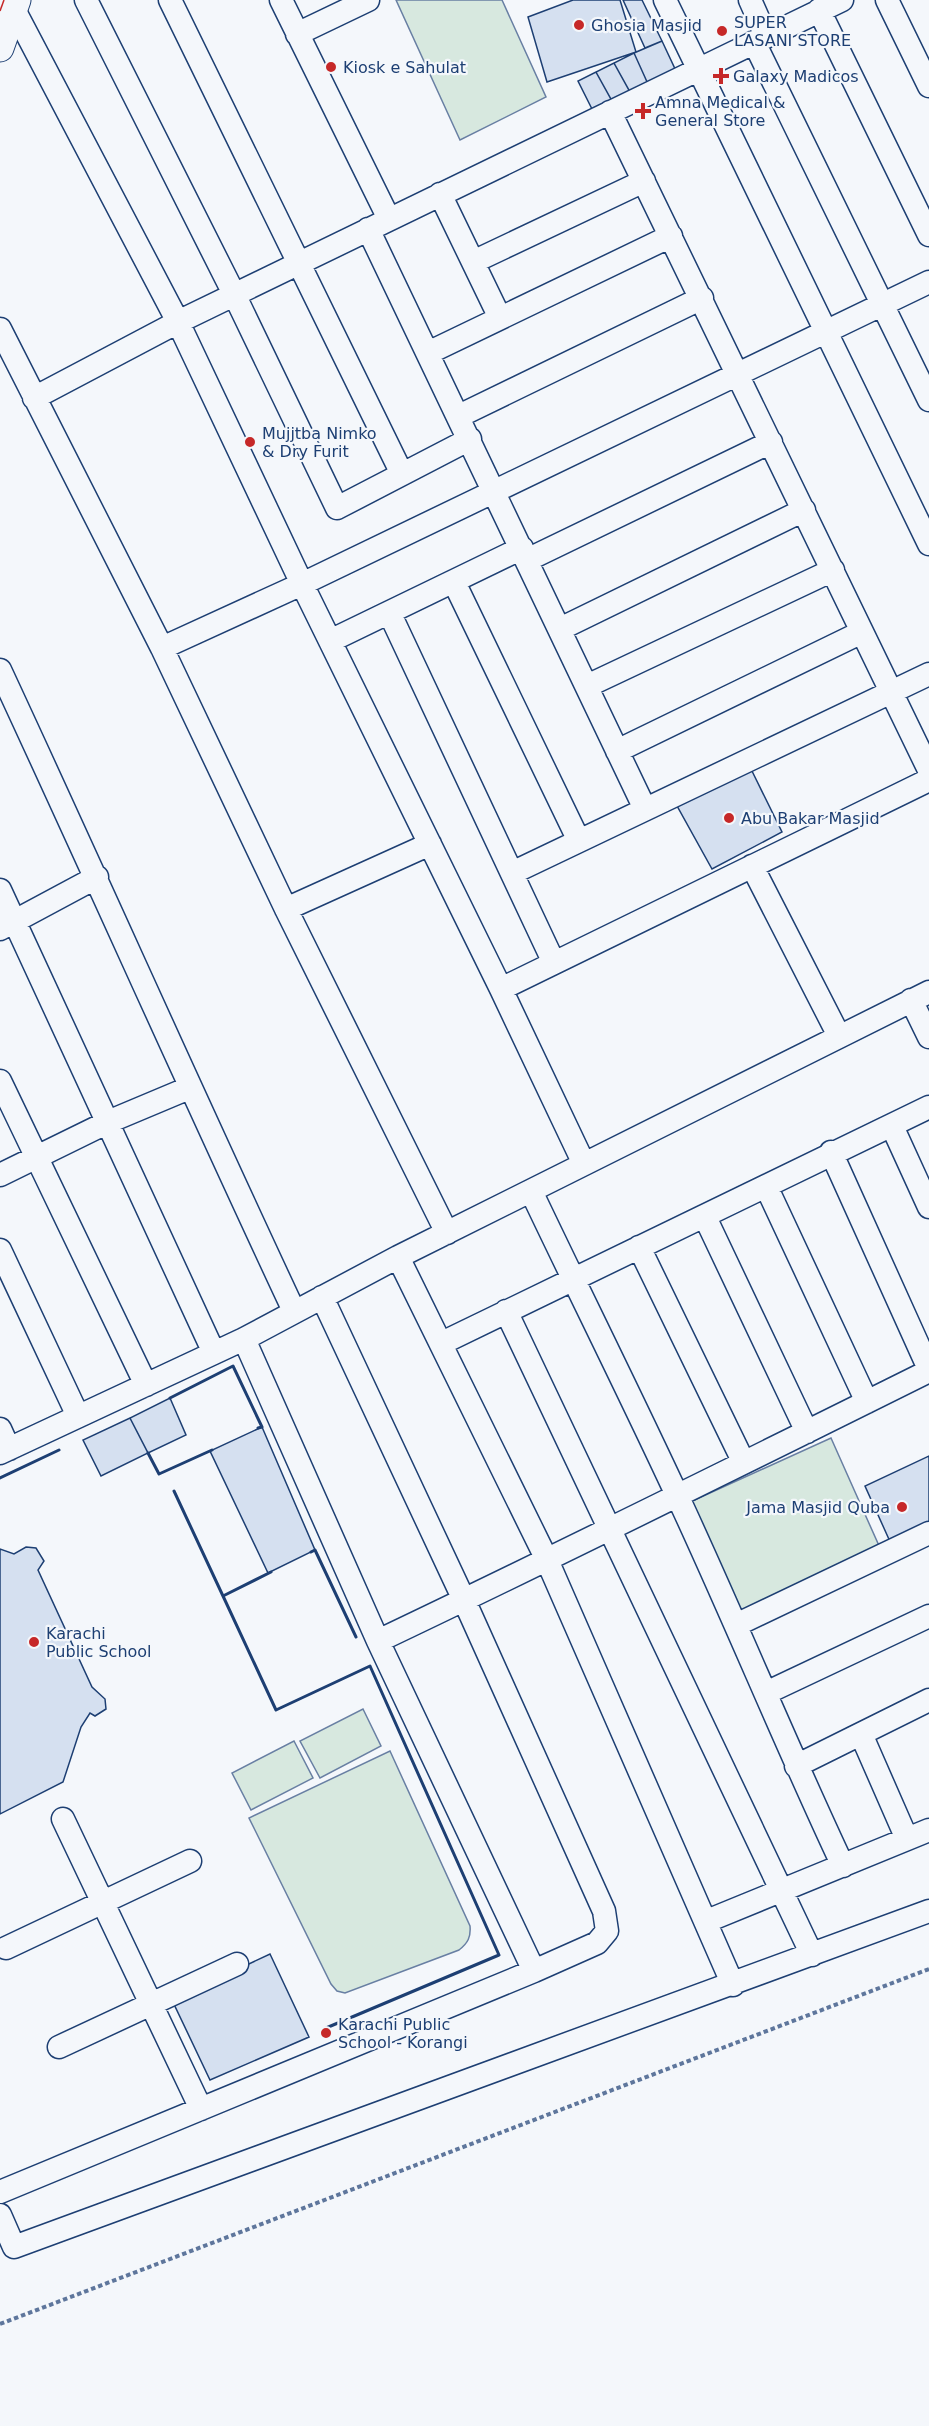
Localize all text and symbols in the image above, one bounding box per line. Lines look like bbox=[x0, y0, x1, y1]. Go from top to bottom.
place label: SUPER LASANI STORE bbox=[734, 13, 851, 50]
place label: Ghosia Masjid bbox=[591, 16, 702, 35]
marker: Ghosia Masjid bbox=[572, 18, 586, 32]
marker: SUPER LASANI STORE bbox=[715, 24, 729, 38]
place label: Kiosk e Sahulat bbox=[343, 58, 466, 77]
marker: Kiosk e Sahulat bbox=[324, 60, 338, 74]
place label: Galaxy Madicos bbox=[733, 67, 859, 86]
marker: Galaxy Madicos bbox=[714, 69, 728, 83]
place label: Amna Medical & General Store bbox=[655, 93, 785, 130]
marker: Amna Medical & General Store bbox=[636, 104, 650, 118]
place label: Mujjtba Nimko & Dry Furit bbox=[262, 424, 377, 461]
marker: Mujjtba Nimko & Dry Furit bbox=[243, 435, 257, 449]
place label: Abu Bakar Masjid bbox=[741, 809, 880, 828]
marker: Abu Bakar Masjid bbox=[722, 811, 736, 825]
place label: Jama Masjid Quba bbox=[745, 1498, 890, 1517]
marker: Jama Masjid Quba bbox=[895, 1500, 909, 1514]
place label: Karachi Public School bbox=[46, 1624, 152, 1661]
marker: Karachi Public School bbox=[27, 1635, 41, 1649]
place label: Karachi Public School - Korangi bbox=[338, 2015, 468, 2052]
marker: Karachi Public School - Korangi bbox=[319, 2026, 333, 2040]

